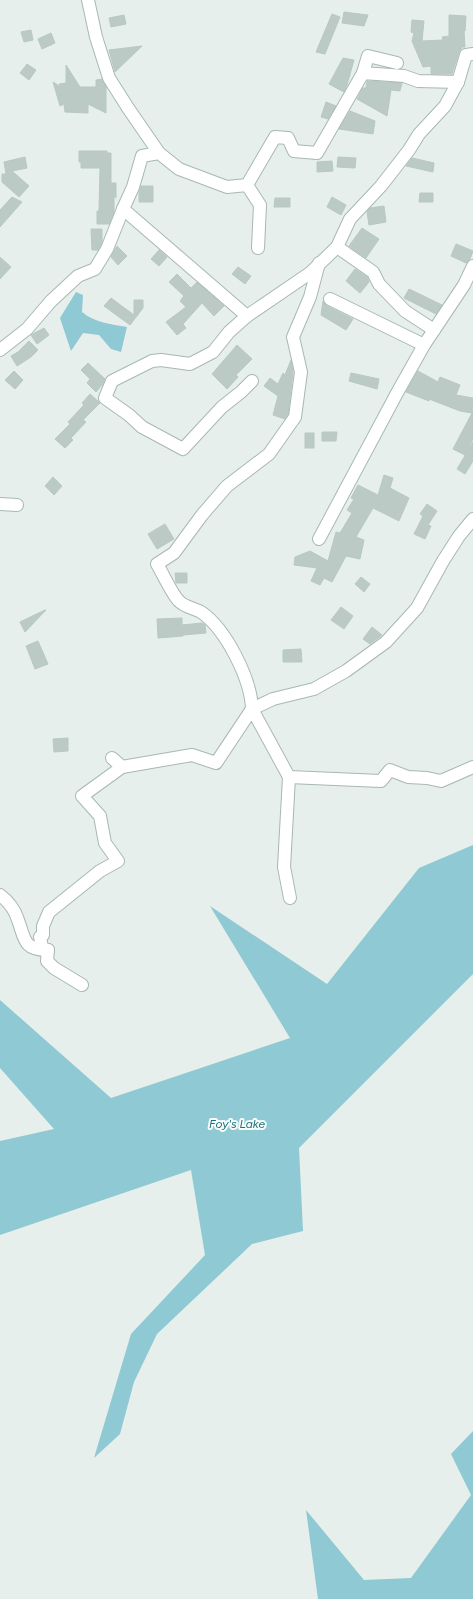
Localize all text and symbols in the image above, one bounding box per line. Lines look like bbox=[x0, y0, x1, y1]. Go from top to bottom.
water label: Foy's Lake bbox=[209, 1117, 265, 1131]

